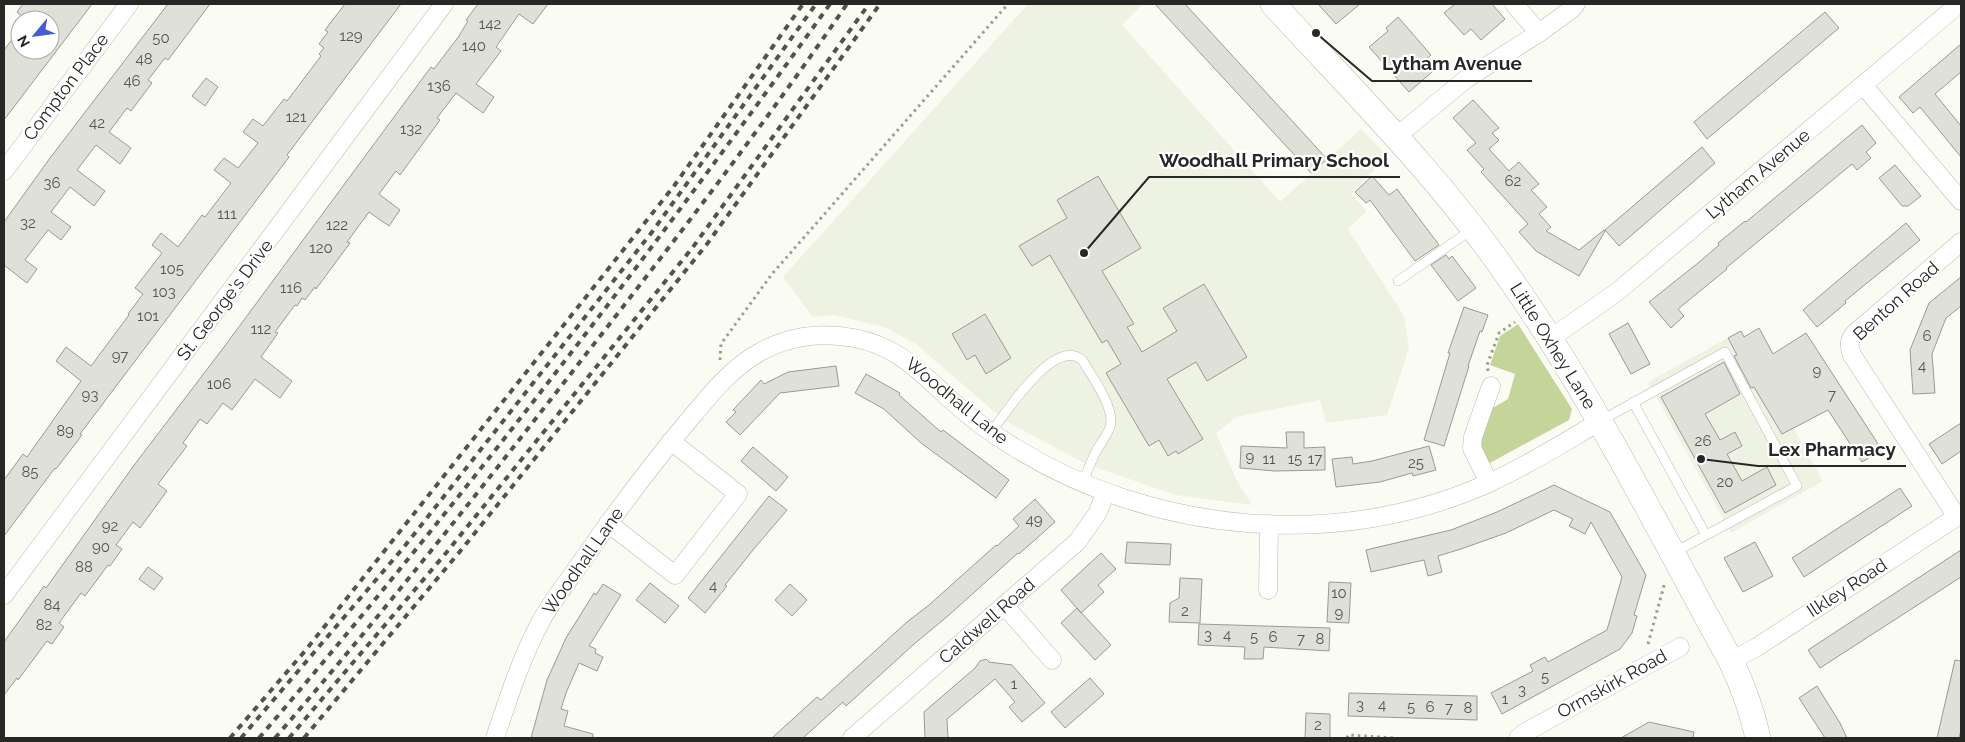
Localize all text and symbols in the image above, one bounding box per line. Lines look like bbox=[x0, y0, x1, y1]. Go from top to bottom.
north arrow bbox=[10, 10, 60, 60]
house number: 142 bbox=[479, 15, 501, 33]
house number: 129 bbox=[339, 27, 363, 45]
street label: Compton Place bbox=[19, 29, 113, 144]
house number: 50 bbox=[152, 29, 170, 47]
text: N bbox=[14, 33, 33, 50]
house number: 140 bbox=[462, 37, 486, 55]
callout: Lytham Avenue bbox=[1372, 47, 1532, 81]
house number: 48 bbox=[135, 50, 153, 68]
text: Lytham Avenue bbox=[1382, 52, 1522, 74]
house number: 46 bbox=[123, 72, 141, 90]
house number: 136 bbox=[427, 77, 451, 95]
house number: 121 bbox=[286, 108, 307, 126]
house number: 42 bbox=[89, 114, 105, 132]
house number: 132 bbox=[400, 120, 422, 138]
street label: Lytham Avenue bbox=[1702, 124, 1814, 223]
callout: Woodhall Primary School bbox=[1149, 143, 1400, 177]
text: Woodhall Primary School bbox=[1159, 149, 1390, 171]
house number: 62 bbox=[1505, 172, 1522, 190]
house number: 36 bbox=[43, 174, 61, 192]
house number: 111 bbox=[217, 205, 237, 223]
house number: 32 bbox=[20, 214, 36, 232]
house number: 122 bbox=[326, 216, 348, 234]
street label: St. George's Drive bbox=[172, 235, 277, 364]
house number: 120 bbox=[309, 239, 333, 257]
street label: Benton Road bbox=[1849, 257, 1943, 345]
house number: 105 bbox=[160, 260, 184, 278]
house number: 116 bbox=[280, 279, 302, 297]
street label: Little Oxhey Lane bbox=[1506, 279, 1601, 413]
house number: 103 bbox=[152, 283, 176, 301]
house number: 101 bbox=[137, 307, 160, 325]
house number: 112 bbox=[251, 320, 272, 338]
house number: 6 bbox=[1922, 327, 1932, 345]
house number: 97 bbox=[112, 347, 128, 365]
street label: Woodhall Lane bbox=[902, 353, 1013, 449]
house number: 4 bbox=[1918, 357, 1926, 375]
house number: 9 bbox=[1813, 362, 1822, 380]
house number: 106 bbox=[207, 375, 231, 393]
house number: 93 bbox=[82, 386, 98, 404]
house number: 7 bbox=[1828, 386, 1836, 404]
house number: 89 bbox=[56, 422, 74, 440]
house number: 26 bbox=[1695, 432, 1711, 450]
callout: Lex Pharmacy bbox=[1758, 432, 1906, 466]
text: Lex Pharmacy bbox=[1768, 438, 1896, 460]
house number: 9 bbox=[1246, 448, 1255, 466]
house number: 11 bbox=[1263, 450, 1276, 468]
house number: 15 bbox=[1288, 450, 1302, 468]
house number: 17 bbox=[1308, 450, 1322, 468]
house number: 25 bbox=[1408, 454, 1424, 472]
house number: 85 bbox=[21, 463, 39, 481]
house number: 20 bbox=[1717, 473, 1734, 491]
street label: Woodhall Lane bbox=[538, 503, 628, 618]
house number: 49 bbox=[1026, 511, 1043, 529]
house number: 92 bbox=[102, 517, 118, 535]
house number: 90 bbox=[92, 538, 110, 556]
street label: Ilkley Road bbox=[1803, 554, 1891, 621]
house number: 88 bbox=[75, 558, 93, 576]
street label: Caldwell Road bbox=[934, 573, 1039, 668]
house number: 4 bbox=[709, 577, 717, 595]
house number: 10 bbox=[1331, 584, 1347, 602]
house number: 84 bbox=[43, 596, 61, 614]
house number: 2 bbox=[1181, 602, 1189, 620]
house number: 9 bbox=[1335, 604, 1344, 622]
house number: 82 bbox=[36, 616, 53, 634]
house number: 3 bbox=[1204, 626, 1212, 644]
house number: 4 bbox=[1223, 626, 1231, 644]
house number: 5 bbox=[1250, 628, 1258, 646]
house number: 6 bbox=[1268, 628, 1278, 646]
house number: 7 bbox=[1297, 630, 1305, 648]
house number: 8 bbox=[1316, 630, 1325, 648]
street label: Ormskirk Road bbox=[1553, 645, 1670, 722]
house number: 5 bbox=[1541, 668, 1549, 686]
house number: 1 bbox=[1011, 675, 1018, 693]
house number: 3 bbox=[1518, 681, 1526, 699]
house number: 1 bbox=[1502, 690, 1509, 708]
house number: 3 bbox=[1356, 696, 1364, 714]
house number: 4 bbox=[1378, 696, 1386, 714]
house number: 5 bbox=[1407, 698, 1415, 716]
house number: 6 bbox=[1425, 698, 1435, 716]
house number: 7 bbox=[1445, 699, 1453, 717]
house number: 8 bbox=[1464, 699, 1473, 717]
house number: 2 bbox=[1314, 716, 1322, 734]

